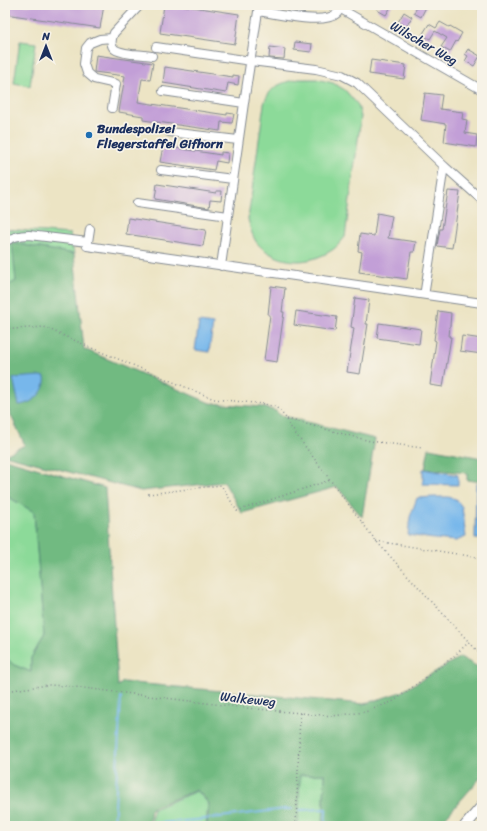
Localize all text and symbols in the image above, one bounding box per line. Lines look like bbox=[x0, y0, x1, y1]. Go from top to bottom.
street label: Wilscher Weg bbox=[386, 14, 463, 72]
north arrow bbox=[26, 26, 66, 66]
text: N bbox=[41, 27, 50, 46]
place label: Bundespolizei Fliegerstaffel Gifhorn bbox=[96, 117, 224, 155]
marker: Bundespolizei Fliegerstaffel Gifhorn bbox=[84, 130, 94, 140]
street label: Walkeweg bbox=[219, 685, 277, 713]

